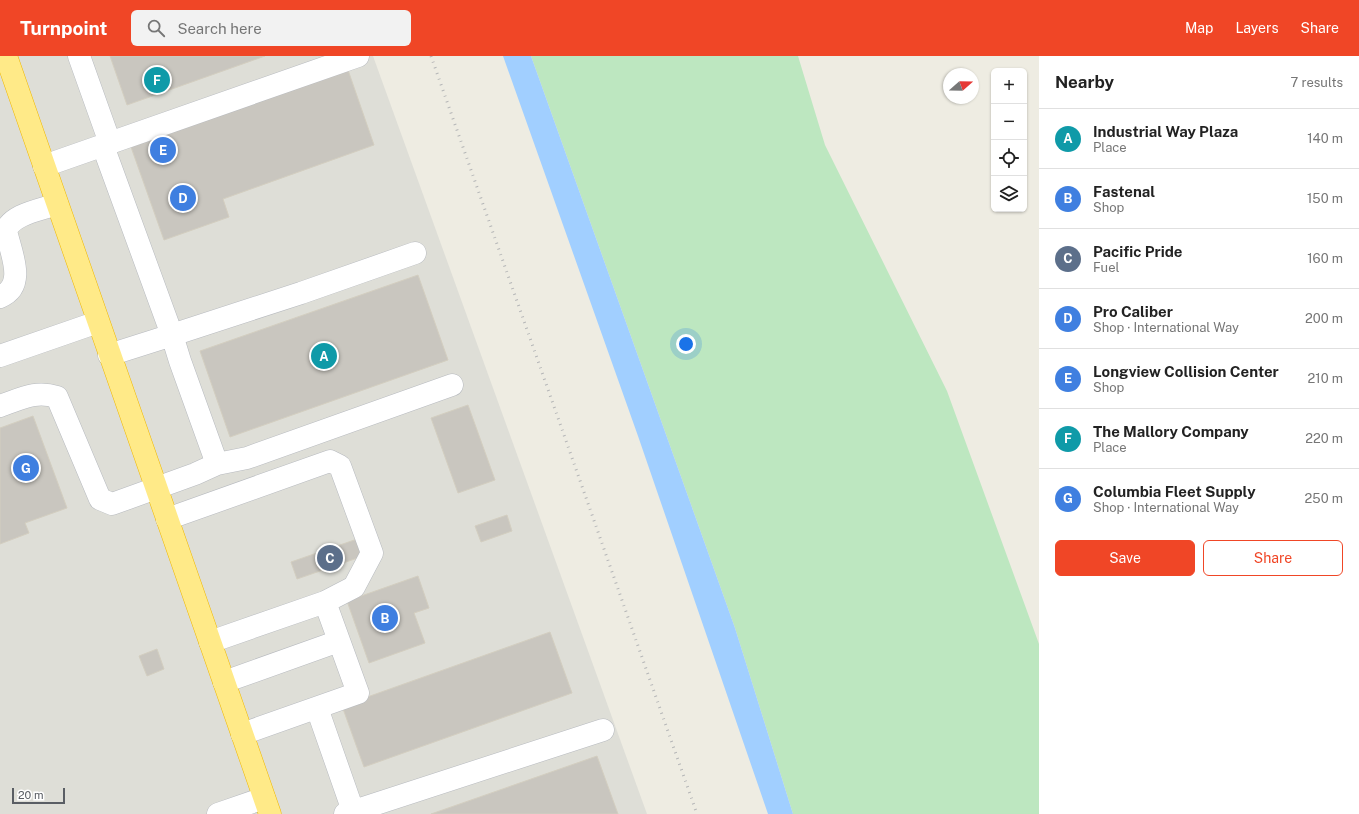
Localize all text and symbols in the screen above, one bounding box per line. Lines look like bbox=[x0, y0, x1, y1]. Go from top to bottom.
search box bbox=[131, 10, 411, 46]
text: Turnpoint bbox=[20, 17, 107, 39]
icon: search bbox=[145, 17, 167, 39]
text: Search here bbox=[177, 20, 262, 37]
text: Map bbox=[1185, 20, 1213, 36]
text: Layers bbox=[1235, 20, 1279, 36]
text: Share bbox=[1301, 20, 1339, 36]
pin: F bbox=[144, 65, 170, 95]
north arrow bbox=[943, 68, 979, 104]
map controls bbox=[991, 68, 1027, 212]
button: + bbox=[991, 68, 1027, 104]
text: Nearby bbox=[1055, 72, 1114, 92]
text: 7 results bbox=[1290, 75, 1343, 90]
button: − bbox=[991, 104, 1027, 140]
text: Industrial Way Plaza bbox=[1093, 123, 1238, 140]
text: A bbox=[1063, 131, 1073, 146]
text: 140 m bbox=[1307, 131, 1343, 146]
pin: E bbox=[150, 135, 176, 165]
button: locate bbox=[991, 140, 1027, 176]
text: Place bbox=[1093, 140, 1127, 155]
button: layers bbox=[991, 176, 1027, 212]
pin: D bbox=[170, 183, 196, 213]
text: Fastenal bbox=[1093, 183, 1155, 200]
text: B bbox=[1064, 191, 1072, 206]
text: 150 m bbox=[1307, 191, 1343, 206]
text: Shop bbox=[1093, 200, 1124, 215]
text: Pacific Pride bbox=[1093, 243, 1182, 260]
text: C bbox=[1063, 251, 1073, 266]
text: 160 m bbox=[1307, 251, 1343, 266]
text: Fuel bbox=[1093, 260, 1119, 275]
text: Pro Caliber bbox=[1093, 303, 1173, 320]
text: D bbox=[1063, 311, 1073, 326]
text: 200 m bbox=[1305, 311, 1343, 326]
text: Shop · International Way bbox=[1093, 320, 1239, 335]
your location bbox=[676, 334, 696, 354]
pin: A bbox=[311, 341, 337, 371]
text: Longview Collision Center bbox=[1093, 363, 1279, 380]
text: E bbox=[1064, 371, 1072, 386]
text: 210 m bbox=[1308, 371, 1343, 386]
text: Shop bbox=[1093, 380, 1124, 395]
text: The Mallory Company bbox=[1093, 423, 1249, 440]
text: F bbox=[1064, 431, 1072, 446]
text: 220 m bbox=[1305, 431, 1343, 446]
text: Place bbox=[1093, 440, 1127, 455]
pin: G bbox=[13, 453, 39, 483]
text: Columbia Fleet Supply bbox=[1093, 483, 1256, 500]
text: G bbox=[1063, 491, 1073, 506]
text: 250 m bbox=[1305, 491, 1343, 506]
text: Shop · International Way bbox=[1093, 500, 1239, 515]
button: Save bbox=[1055, 540, 1195, 576]
button: Share bbox=[1203, 540, 1343, 576]
pin: C bbox=[317, 543, 343, 573]
pin: B bbox=[372, 603, 398, 633]
scale bar bbox=[12, 786, 65, 805]
text: 20 m bbox=[18, 789, 43, 801]

